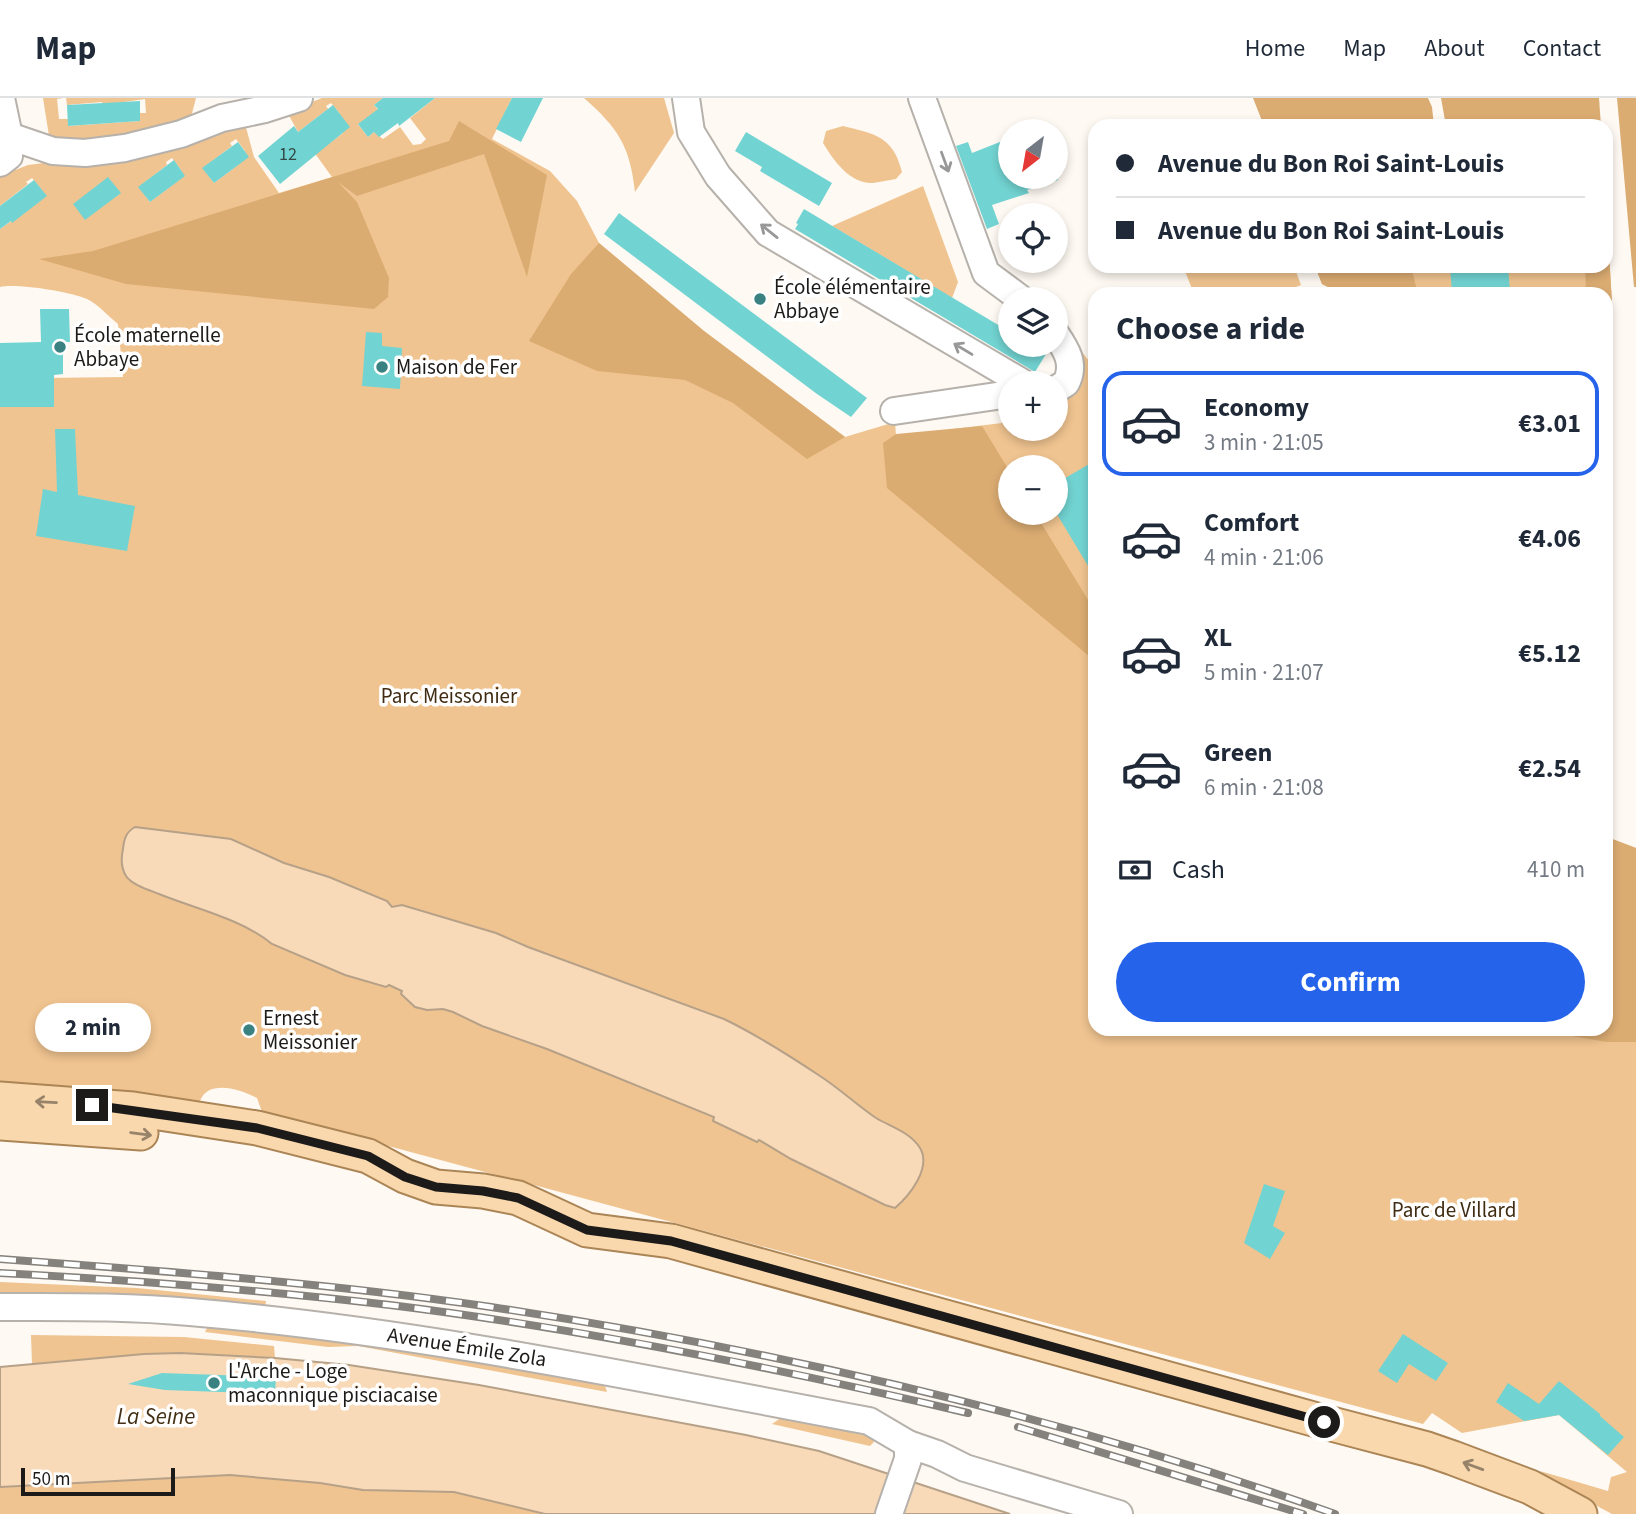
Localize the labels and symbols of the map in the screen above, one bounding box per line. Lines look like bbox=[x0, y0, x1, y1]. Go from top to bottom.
north arrow bbox=[998, 119, 1068, 189]
house number: 12 bbox=[279, 142, 297, 167]
one-way arrow bbox=[940, 151, 952, 173]
one-way arrow bbox=[761, 224, 779, 239]
place label: École élémentaire Abbaye bbox=[774, 272, 931, 326]
marker: École élémentaire Abbaye bbox=[752, 291, 768, 307]
place label: École maternelle Abbaye bbox=[74, 320, 221, 374]
marker: École maternelle Abbaye bbox=[52, 339, 68, 355]
one-way arrow bbox=[954, 342, 974, 356]
place label: Maison de Fer bbox=[396, 352, 518, 382]
marker: Maison de Fer bbox=[374, 359, 390, 375]
park label: Parc Meissonier bbox=[381, 681, 518, 711]
place label: Ernest Meissonier bbox=[263, 1003, 358, 1057]
callout: 2 min bbox=[34, 1004, 150, 1052]
marker: Ernest Meissonier bbox=[241, 1022, 257, 1038]
route end bbox=[76, 1089, 108, 1121]
one-way arrow bbox=[35, 1095, 57, 1108]
one-way arrow bbox=[129, 1127, 152, 1140]
park label: Parc de Villard bbox=[1392, 1195, 1516, 1225]
street label: Avenue Émile Zola bbox=[385, 1320, 549, 1374]
place label: L'Arche - Loge maconnique pisciacaise bbox=[228, 1356, 438, 1410]
marker: L'Arche - Loge maconnique pisciacaise bbox=[206, 1375, 222, 1391]
water label: La Seine bbox=[117, 1400, 195, 1433]
route start bbox=[1308, 1406, 1340, 1438]
one-way arrow bbox=[1463, 1458, 1485, 1471]
scale bar bbox=[21, 1465, 175, 1497]

